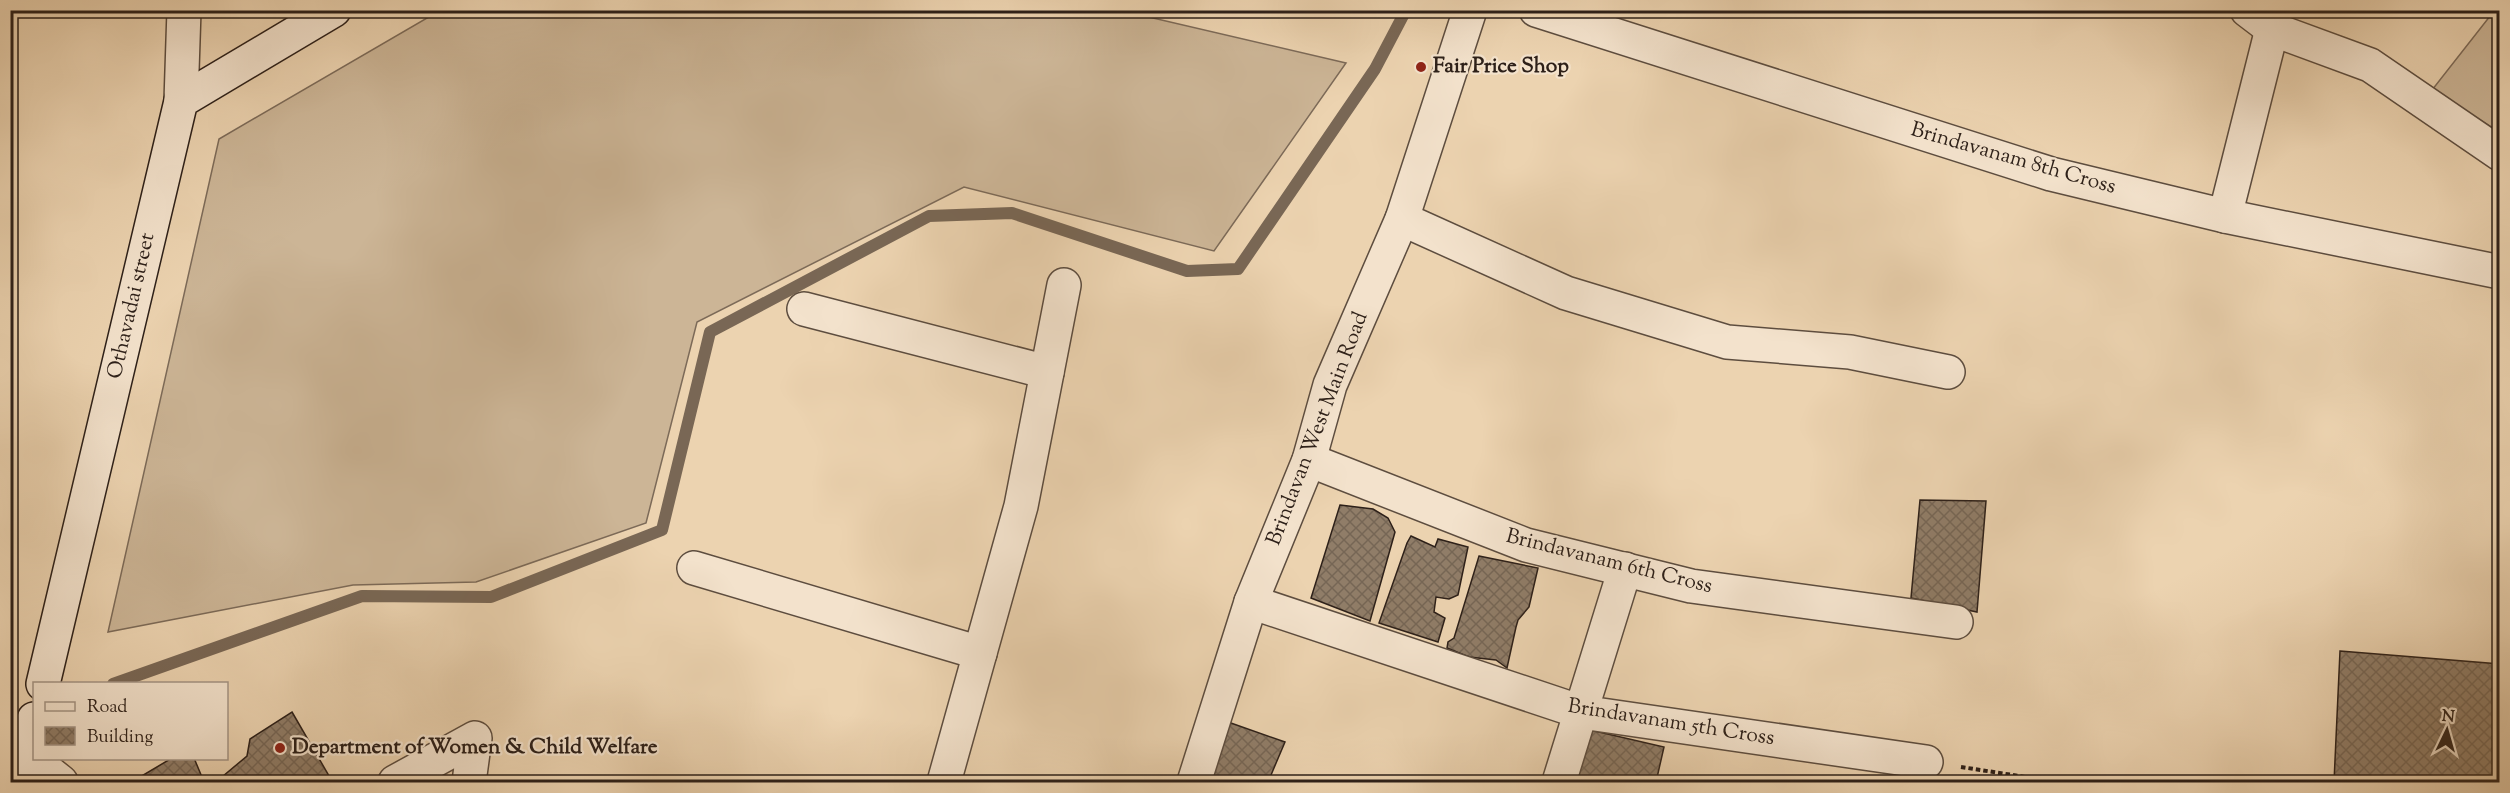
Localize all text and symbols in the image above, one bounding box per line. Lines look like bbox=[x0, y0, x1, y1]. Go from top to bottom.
place label: Fair Price Shop bbox=[1433, 52, 1569, 82]
marker: Fair Price Shop bbox=[1414, 60, 1428, 74]
street label: Brindavanam 8th Cross bbox=[1907, 115, 2119, 203]
street label: Othavadai street bbox=[101, 230, 163, 382]
street label: Brindavan West Main Road bbox=[1260, 308, 1377, 550]
street label: Brindavanam 6th Cross bbox=[1503, 522, 1715, 602]
legend bbox=[33, 682, 228, 760]
street label: Brindavanam 5th Cross bbox=[1566, 692, 1776, 754]
text: Road bbox=[87, 695, 127, 721]
north arrow bbox=[2417, 700, 2477, 760]
text: N bbox=[2441, 706, 2456, 730]
text: Building bbox=[87, 725, 153, 751]
place label: Department of Women & Child Welfare bbox=[292, 733, 658, 763]
marker: Department of Women & Child Welfare bbox=[273, 741, 287, 755]

